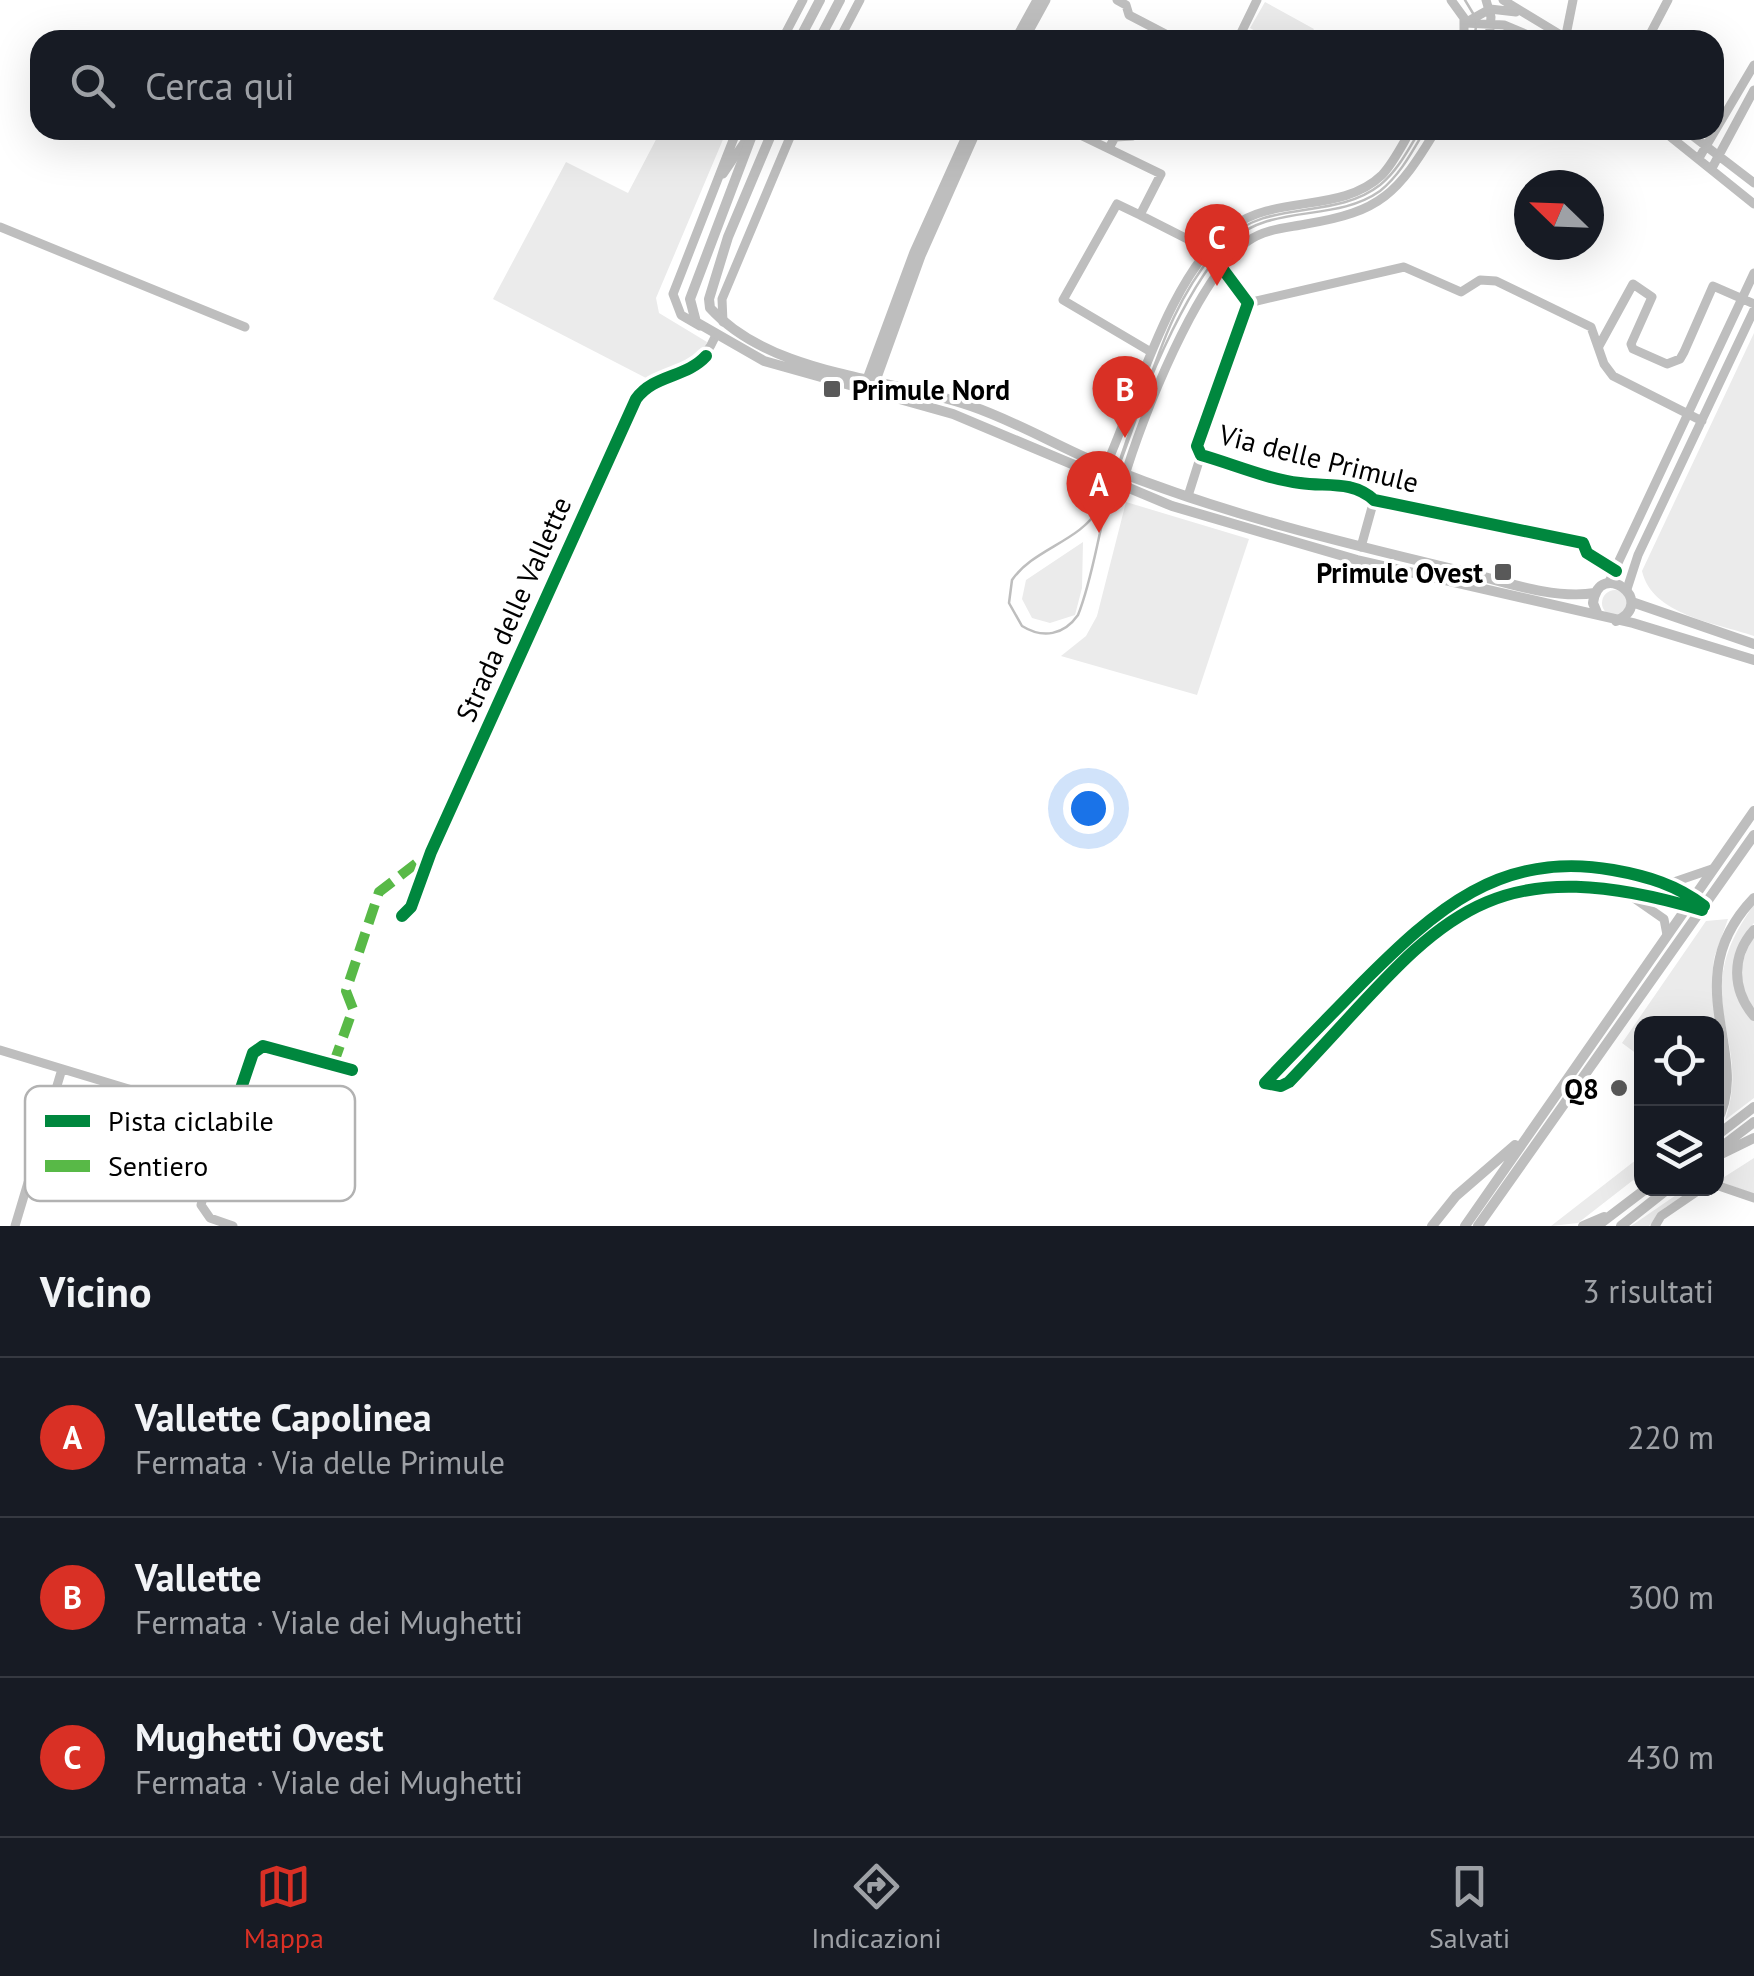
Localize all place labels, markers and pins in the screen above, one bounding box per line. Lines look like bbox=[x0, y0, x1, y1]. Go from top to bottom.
pin: C bbox=[1184, 204, 1250, 286]
pin: B bbox=[1092, 356, 1158, 438]
place label: Primule Nord bbox=[852, 371, 1010, 408]
marker: Primule Nord bbox=[821, 378, 843, 400]
pin: A bbox=[1066, 450, 1132, 533]
place label: Primule Ovest bbox=[1316, 554, 1483, 591]
marker: Primule Ovest bbox=[1492, 561, 1514, 583]
place label: Q8 bbox=[1564, 1070, 1599, 1107]
marker: Q8 bbox=[1608, 1077, 1630, 1099]

